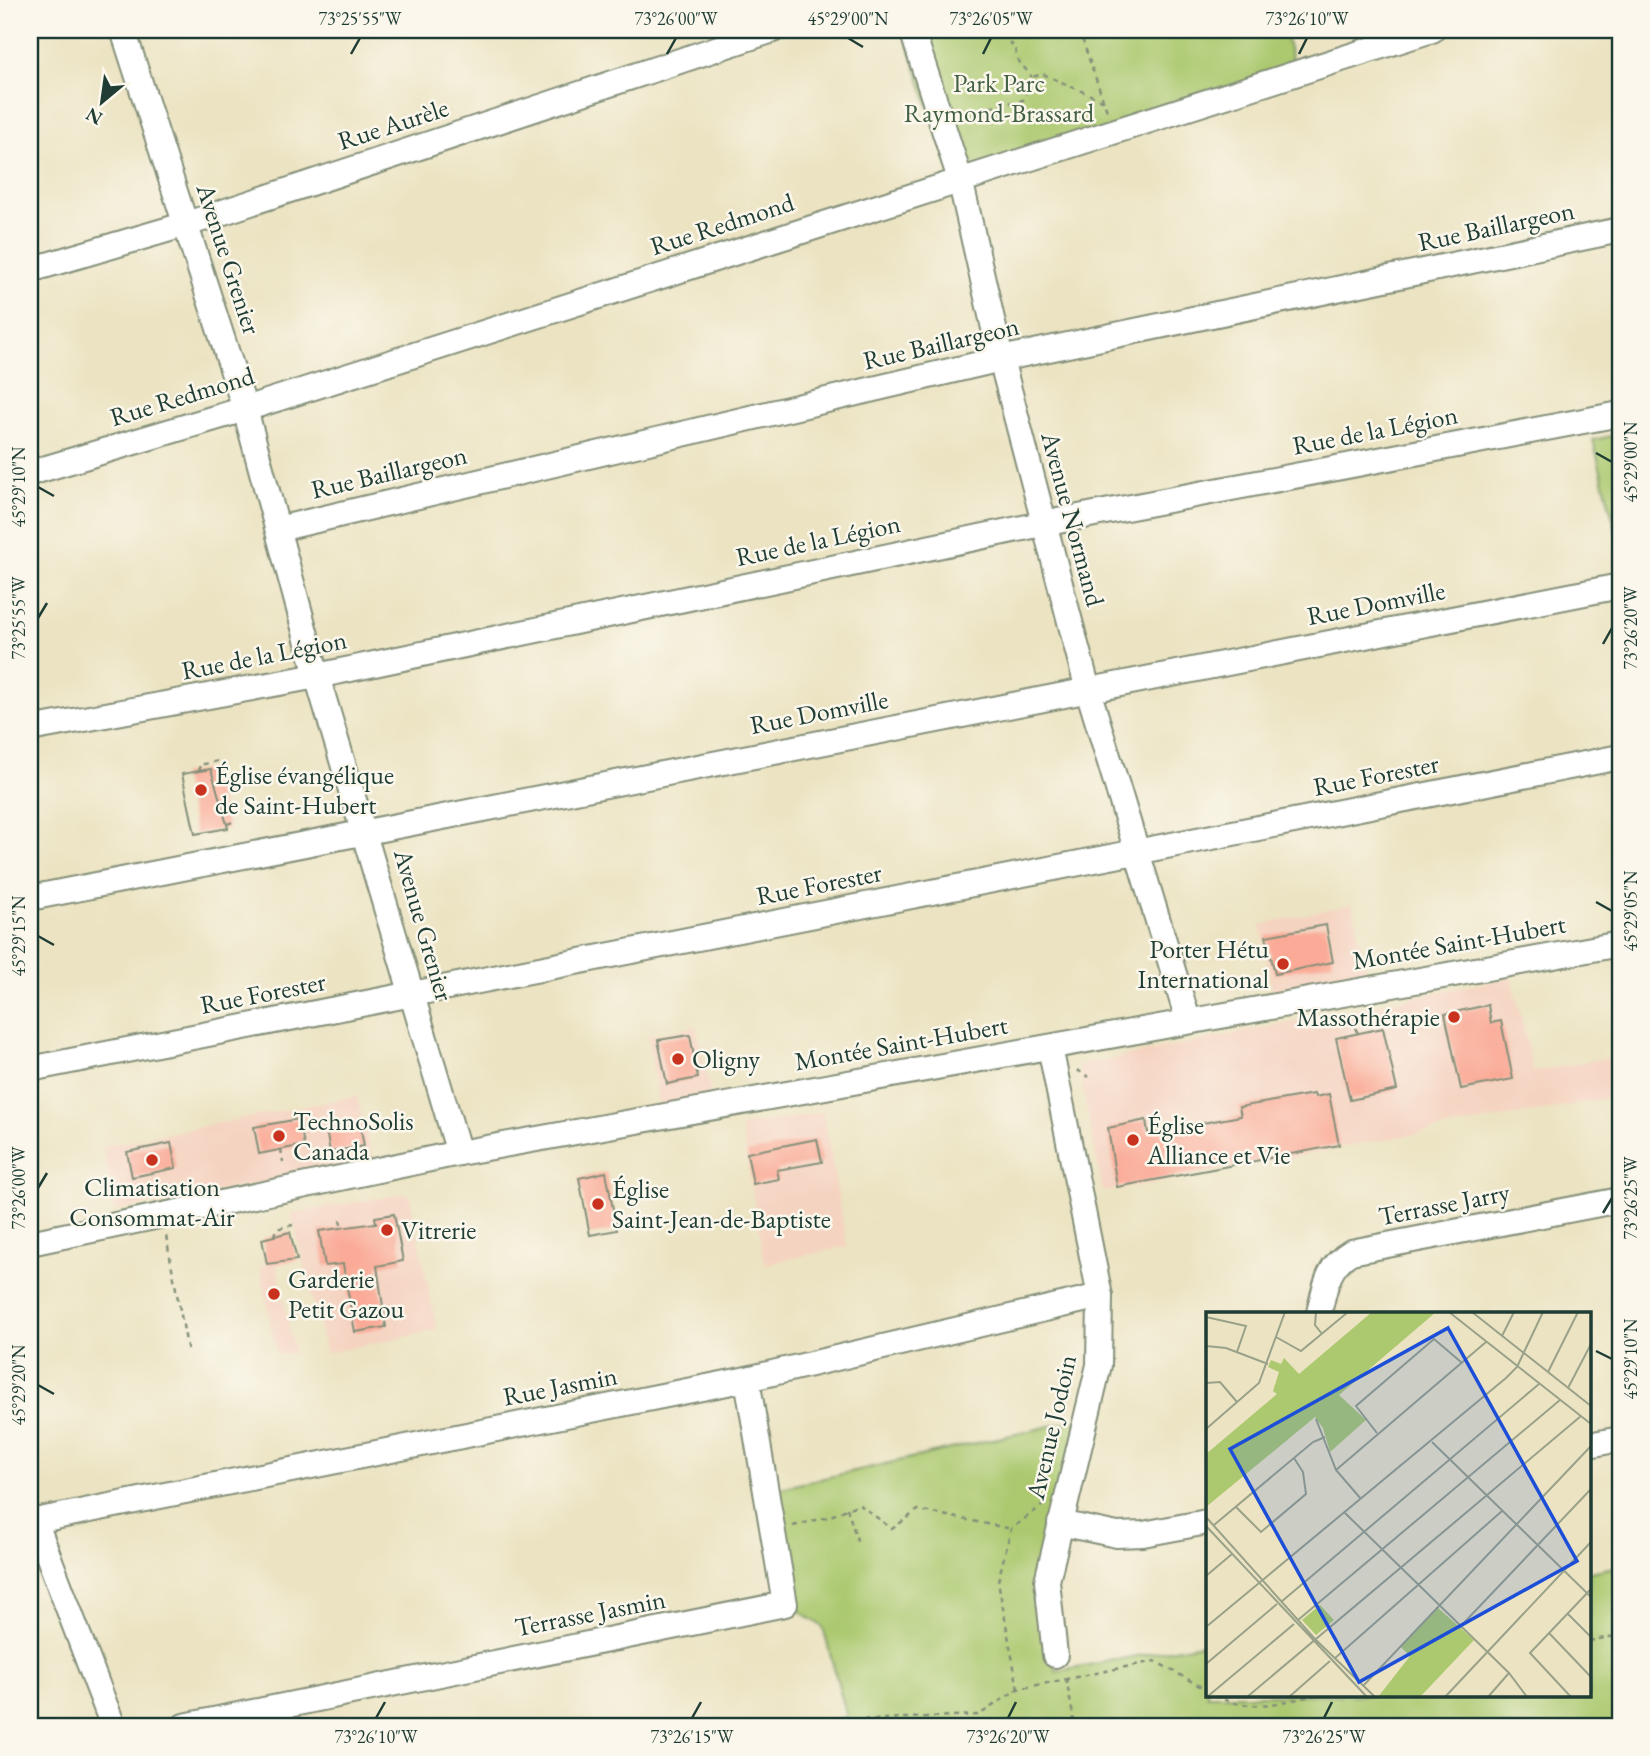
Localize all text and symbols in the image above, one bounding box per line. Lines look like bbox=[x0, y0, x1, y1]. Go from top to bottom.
text: 73°25'55"W bbox=[318, 7, 402, 30]
text: 73°26'00"W bbox=[634, 7, 718, 30]
text: 45°29'00"N bbox=[808, 7, 889, 30]
text: 73°26'05"W bbox=[949, 7, 1033, 30]
text: 73°26'10"W bbox=[1265, 7, 1349, 30]
north arrow bbox=[66, 66, 136, 136]
park label: Park Parc Raymond-Brassard bbox=[904, 66, 1095, 130]
street label: Rue Aurèle bbox=[333, 90, 453, 158]
text: N bbox=[81, 101, 107, 131]
street label: Avenue Grenier bbox=[188, 178, 269, 339]
street label: Rue Redmond bbox=[646, 185, 799, 263]
street label: Rue Baillargeon bbox=[1415, 193, 1578, 259]
street label: Rue Baillargeon bbox=[860, 309, 1023, 377]
street label: Rue Redmond bbox=[106, 358, 259, 434]
street label: Rue de la Légion bbox=[1290, 397, 1461, 463]
text: 45°29'00"N bbox=[1619, 421, 1642, 502]
street label: Avenue Normand bbox=[1033, 427, 1113, 611]
street label: Rue Baillargeon bbox=[308, 438, 471, 506]
text: 45°29'10"N bbox=[7, 446, 30, 527]
street label: Rue de la Légion bbox=[733, 506, 904, 574]
street label: Rue Domville bbox=[1304, 573, 1448, 633]
text: 73°25'55"W bbox=[7, 576, 30, 660]
text: 73°26'20"W bbox=[1619, 586, 1642, 670]
street label: Rue de la Légion bbox=[179, 622, 350, 688]
street label: Rue Domville bbox=[747, 682, 891, 742]
street label: Rue Forester bbox=[1310, 746, 1442, 804]
place label: Église évangélique de Saint-Hubert bbox=[215, 758, 394, 822]
marker: Église évangélique de Saint-Hubert bbox=[193, 782, 209, 798]
street label: Avenue Grenier bbox=[386, 844, 462, 1005]
street label: Rue Forester bbox=[753, 855, 885, 913]
text: 45°29'05"N bbox=[1619, 870, 1642, 951]
text: 45°29'15"N bbox=[7, 895, 30, 976]
street label: Montée Saint-Hubert bbox=[1350, 907, 1568, 977]
place label: Porter Hétu International bbox=[1138, 932, 1269, 996]
marker: Porter Hétu International bbox=[1275, 956, 1291, 972]
street label: Rue Forester bbox=[197, 964, 329, 1022]
place label: Massothérapie bbox=[1296, 1000, 1440, 1034]
street label: Montée Saint-Hubert bbox=[792, 1008, 1010, 1078]
marker: Massothérapie bbox=[1446, 1009, 1462, 1025]
place label: Oligny bbox=[692, 1042, 760, 1076]
marker: Oligny bbox=[670, 1051, 686, 1067]
place label: TechnoSolis Canada bbox=[293, 1104, 414, 1168]
place label: Église Alliance et Vie bbox=[1146, 1108, 1290, 1172]
marker: TechnoSolis Canada bbox=[271, 1128, 287, 1144]
marker: Église Alliance et Vie bbox=[1125, 1132, 1141, 1148]
text: 73°26'00"W bbox=[7, 1146, 30, 1230]
marker: Climatisation Consommat-Air bbox=[144, 1152, 160, 1168]
text: 73°26'25"W bbox=[1619, 1156, 1642, 1240]
place label: Climatisation Consommat-Air bbox=[69, 1170, 235, 1234]
place label: Église Saint-Jean-de-Baptiste bbox=[612, 1172, 831, 1236]
street label: Terrasse Jarry bbox=[1376, 1175, 1513, 1233]
marker: Église Saint-Jean-de-Baptiste bbox=[590, 1196, 606, 1212]
place label: Vitrerie bbox=[401, 1213, 477, 1247]
marker: Vitrerie bbox=[379, 1222, 395, 1238]
place label: Garderie Petit Gazou bbox=[288, 1262, 405, 1326]
marker: Garderie Petit Gazou bbox=[266, 1286, 282, 1302]
inset map bbox=[1206, 1312, 1590, 1696]
text: 45°29'10"N bbox=[1619, 1318, 1642, 1399]
text: 45°29'20"N bbox=[7, 1344, 30, 1425]
street label: Avenue Jodoin bbox=[1018, 1351, 1084, 1504]
street label: Rue Jasmin bbox=[500, 1358, 620, 1414]
street label: Terrasse Jasmin bbox=[512, 1582, 668, 1644]
text: 73°26'10"W bbox=[334, 1725, 418, 1748]
text: 73°26'15"W bbox=[650, 1725, 734, 1748]
text: 73°26'20"W bbox=[966, 1725, 1050, 1748]
text: 73°26'25"W bbox=[1282, 1725, 1366, 1748]

